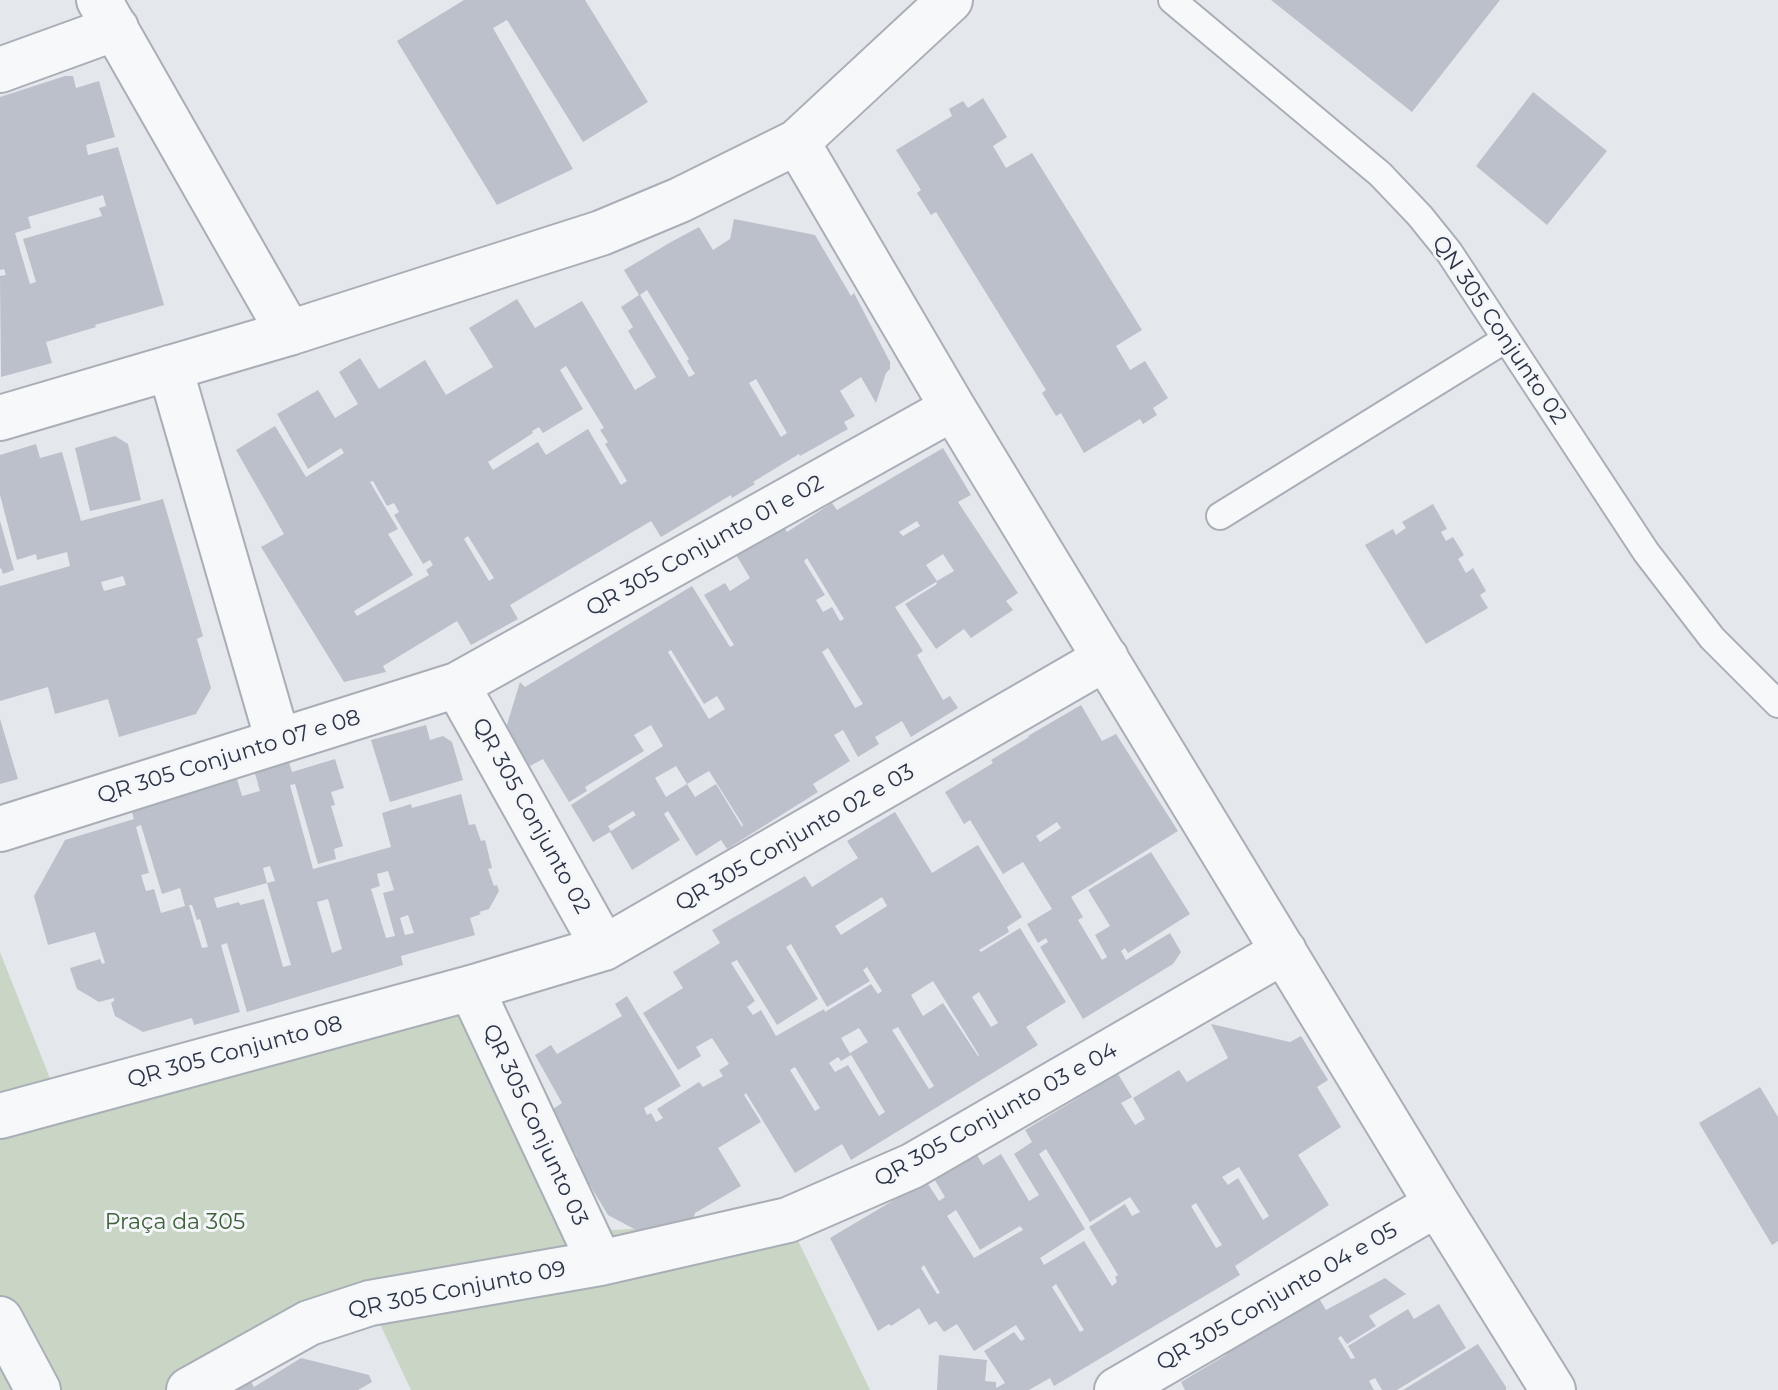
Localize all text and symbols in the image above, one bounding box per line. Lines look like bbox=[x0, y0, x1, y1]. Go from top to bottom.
street label: QN 305 Conjunto 02 bbox=[1426, 231, 1572, 429]
street label: QR 305 Conjunto 01 e 02 bbox=[582, 470, 828, 622]
street label: QR 305 Conjunto 07 e 08 bbox=[94, 704, 364, 810]
street label: QR 305 Conjunto 02 bbox=[466, 713, 596, 919]
street label: QR 305 Conjunto 02 e 03 bbox=[671, 759, 919, 917]
street label: QR 305 Conjunto 08 bbox=[125, 1011, 345, 1093]
street label: QR 305 Conjunto 03 bbox=[477, 1020, 593, 1230]
street label: QR 305 Conjunto 03 e 04 bbox=[870, 1037, 1122, 1193]
park label: Praça da 305 bbox=[105, 1210, 245, 1236]
street label: QR 305 Conjunto 04 e 05 bbox=[1152, 1217, 1402, 1377]
street label: QR 305 Conjunto 09 bbox=[346, 1256, 568, 1324]

